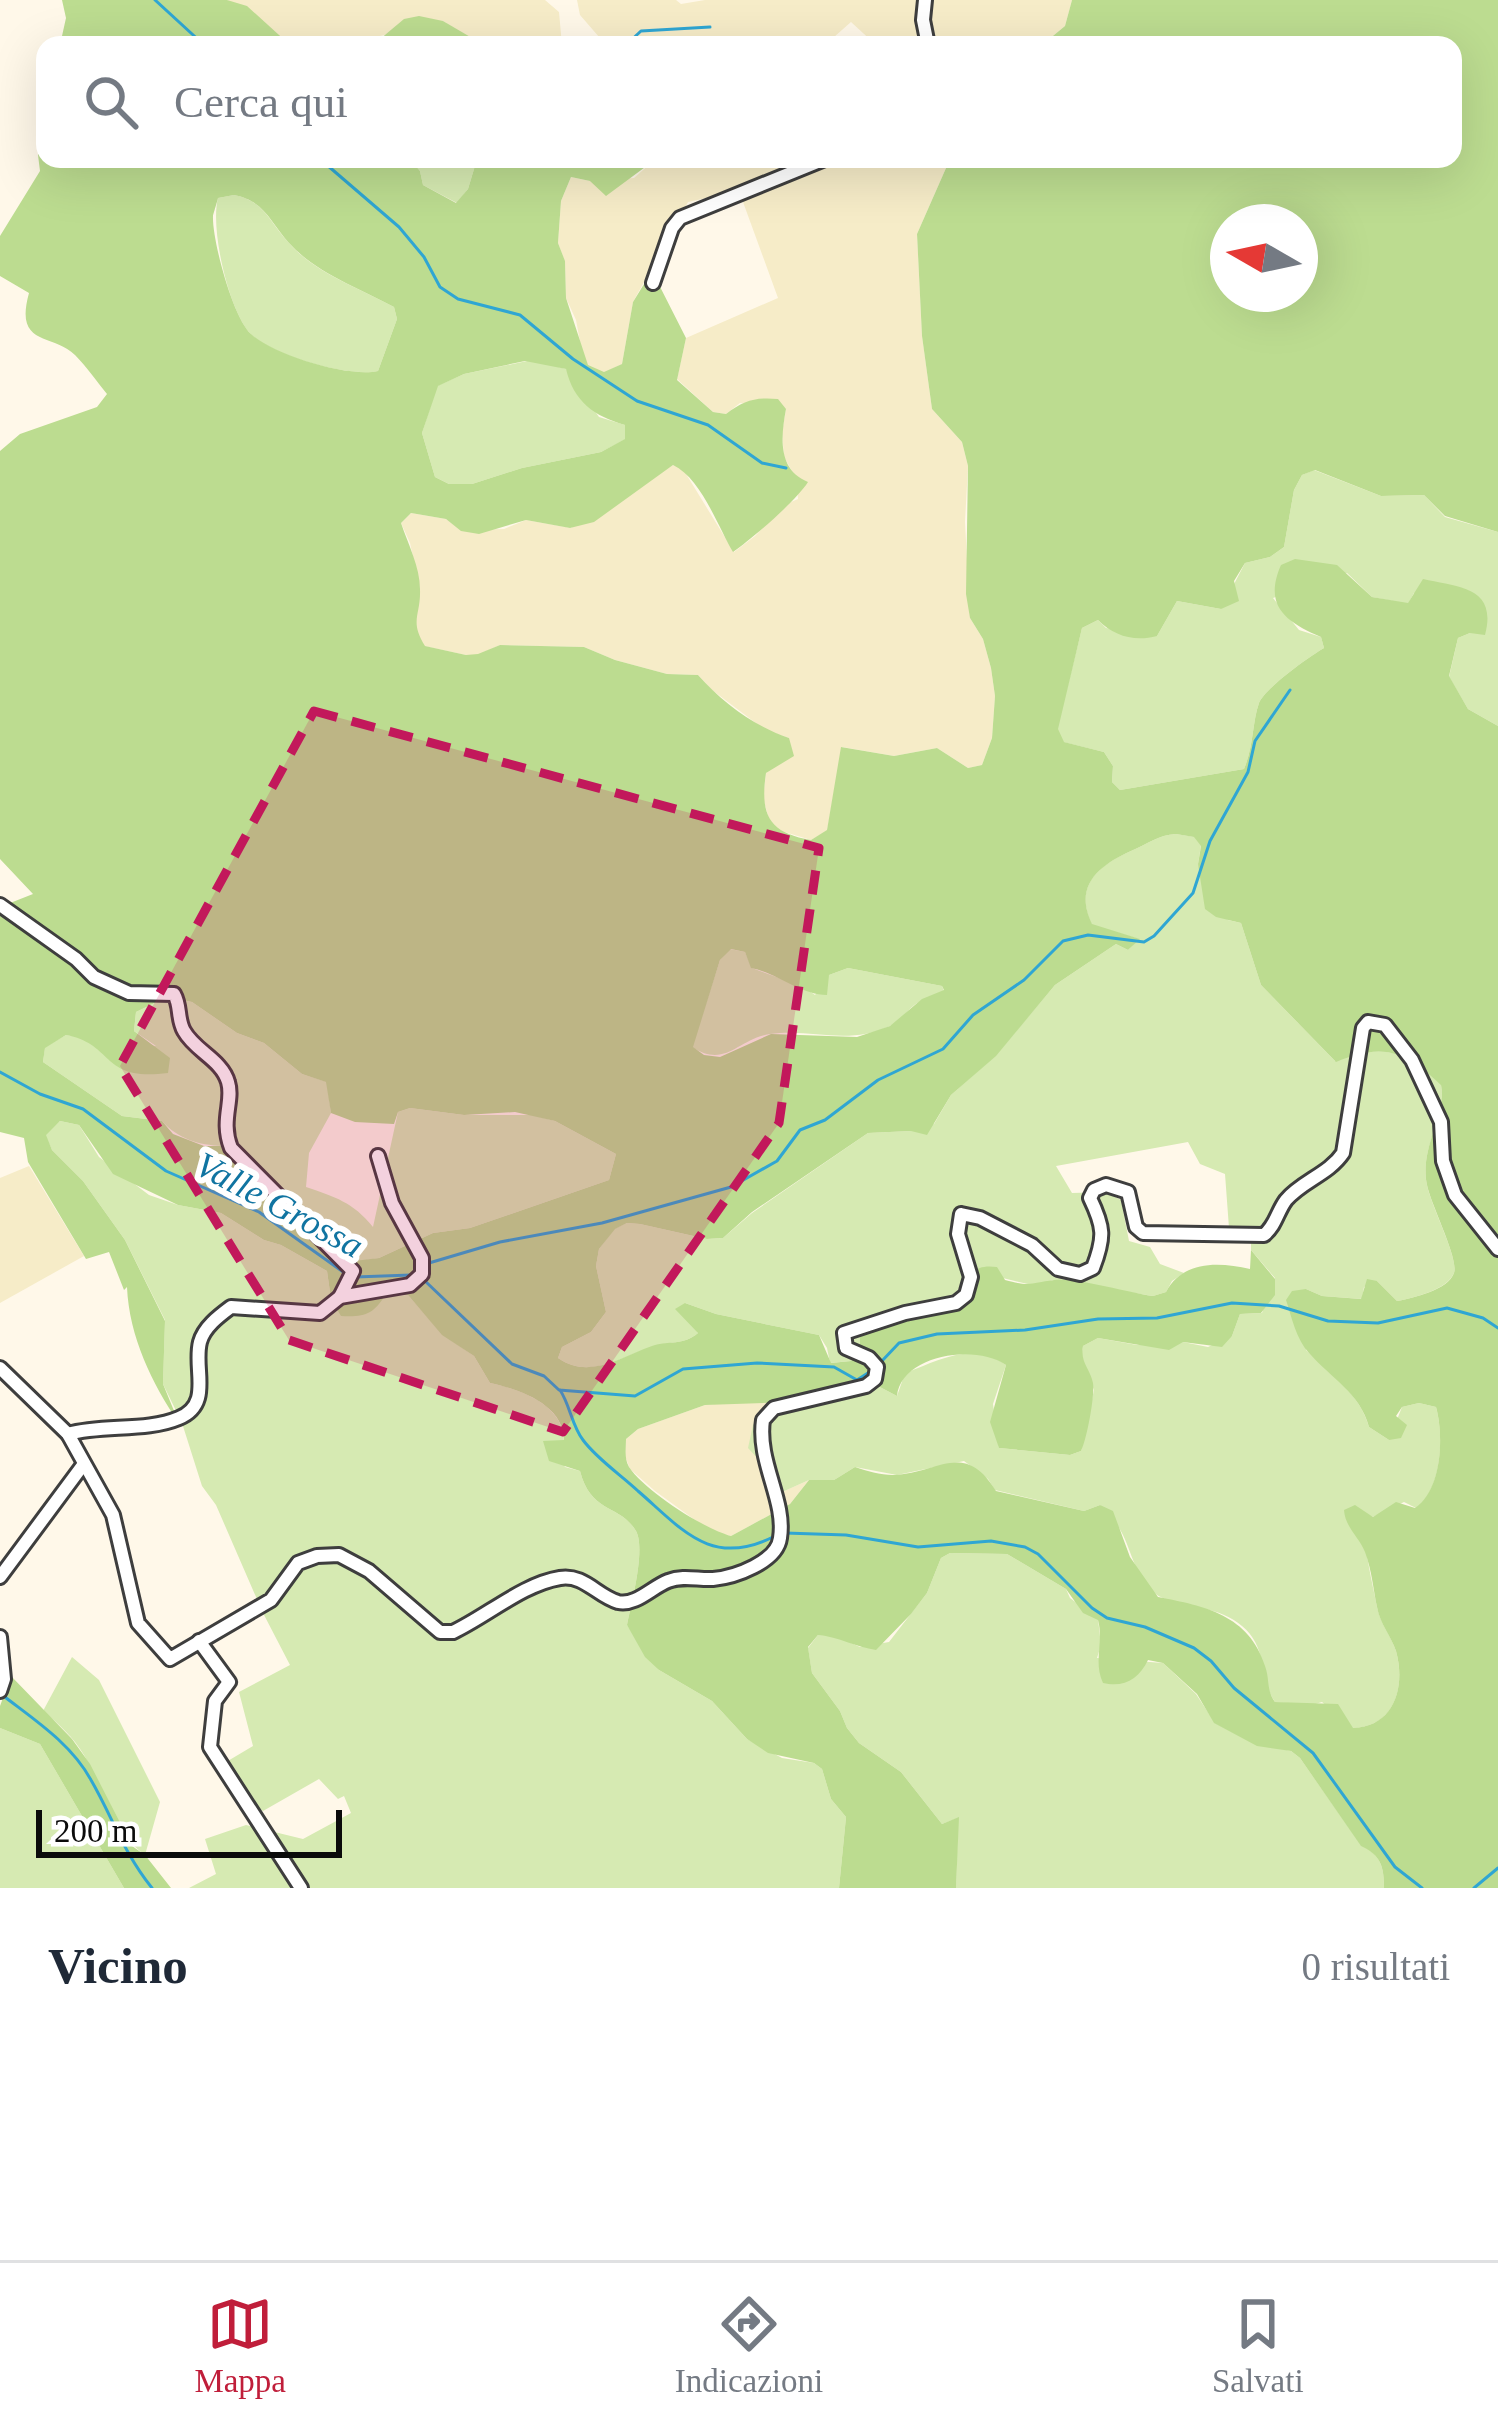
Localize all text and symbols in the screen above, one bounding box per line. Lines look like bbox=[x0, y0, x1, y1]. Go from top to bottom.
search box bbox=[36, 36, 1462, 168]
icon: search bbox=[78, 69, 144, 135]
text: Cerca qui bbox=[174, 77, 348, 127]
north arrow bbox=[1210, 204, 1318, 312]
water label: Valle Grossa bbox=[189, 1144, 370, 1266]
scale bar bbox=[36, 1804, 342, 1857]
text: 200 m bbox=[54, 1813, 137, 1849]
text: Vicino bbox=[48, 1938, 188, 1994]
text: 0 risultati bbox=[1302, 1945, 1450, 1988]
tab: Mappa bbox=[194, 2291, 286, 2400]
tab: Indicazioni bbox=[675, 2291, 823, 2400]
tab: Salvati bbox=[1212, 2291, 1304, 2400]

